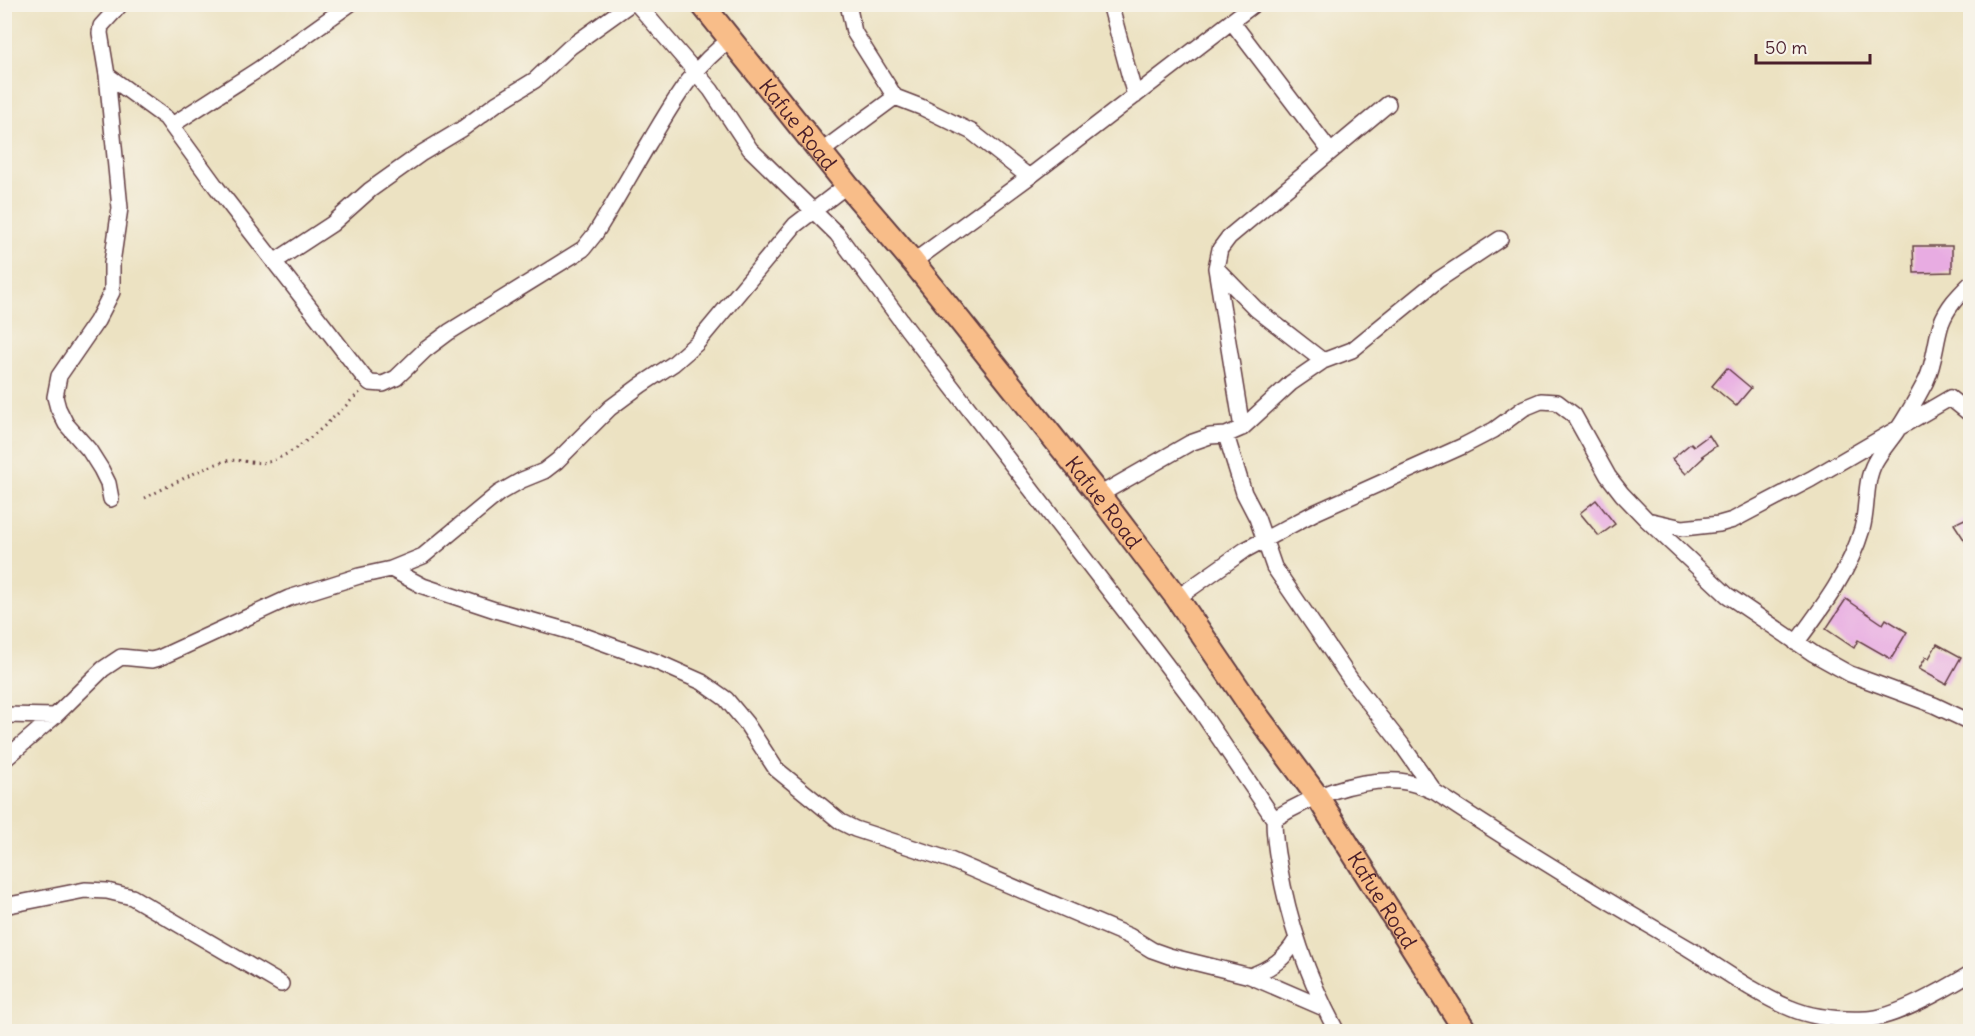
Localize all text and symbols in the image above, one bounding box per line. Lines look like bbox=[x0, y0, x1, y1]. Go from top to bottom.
scale bar bbox=[1756, 27, 1870, 65]
text: 50 m bbox=[1765, 36, 1807, 59]
street label: Kafue Road bbox=[754, 73, 843, 175]
street label: Kafue Road bbox=[1060, 450, 1148, 554]
street label: Kafue Road bbox=[1342, 846, 1423, 953]

